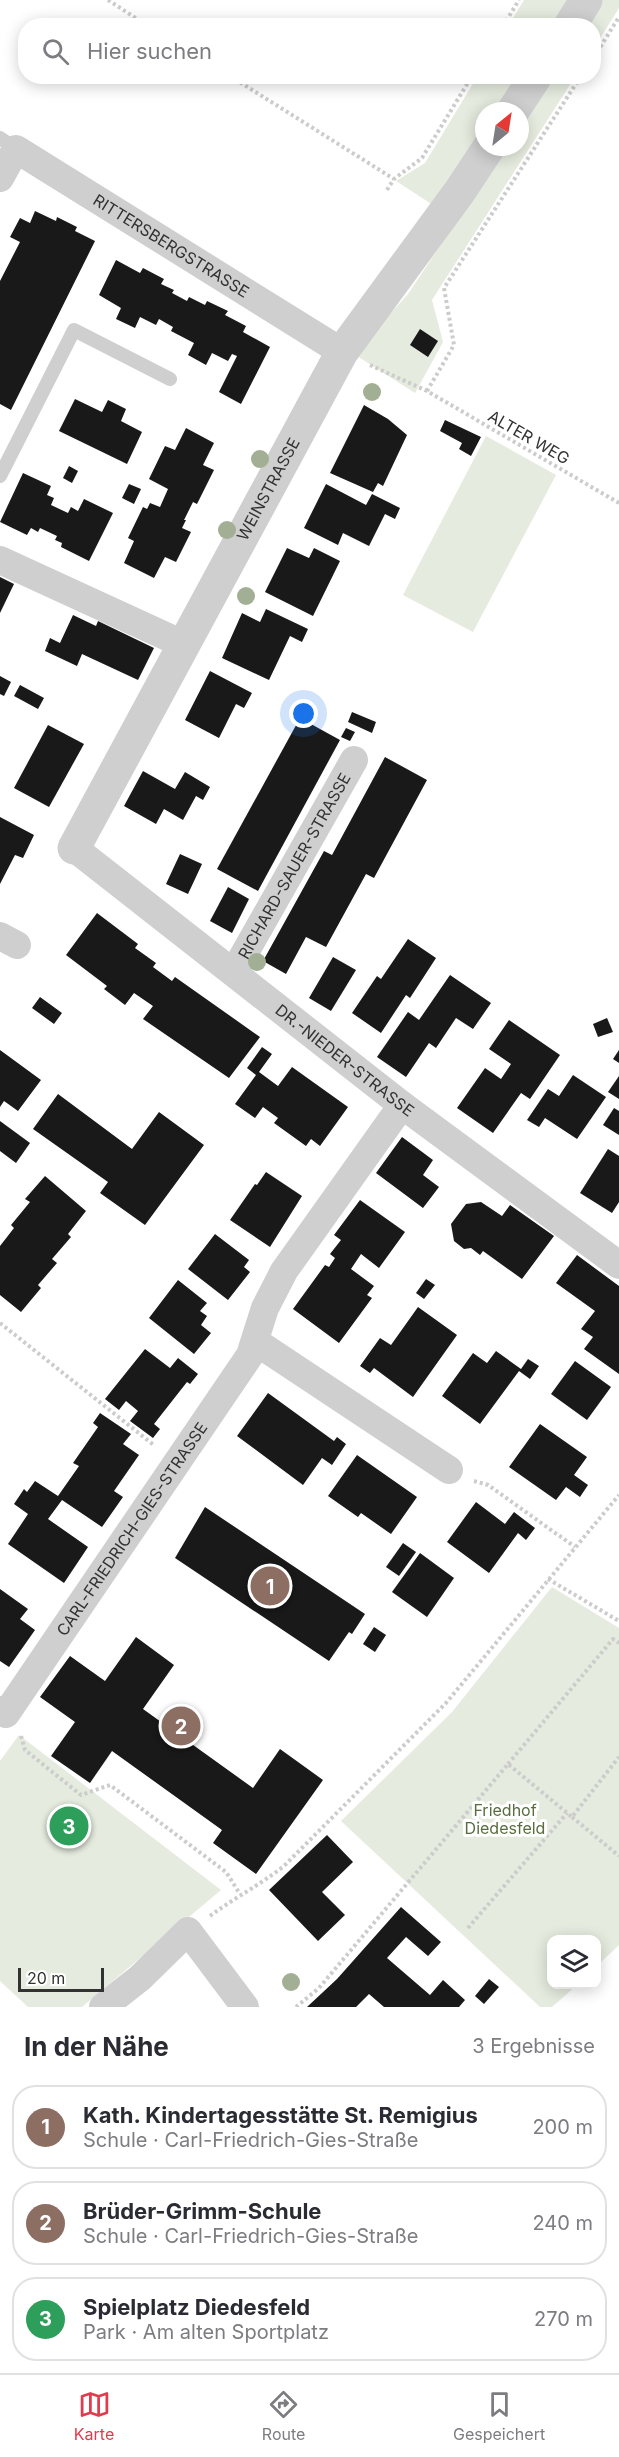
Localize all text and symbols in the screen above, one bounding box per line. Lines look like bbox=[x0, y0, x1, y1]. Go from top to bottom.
search box bbox=[18, 18, 601, 84]
icon: search bbox=[39, 35, 72, 68]
text: Hier suchen bbox=[87, 38, 212, 64]
north arrow bbox=[475, 102, 529, 156]
street label: RITTERSBERGSTRASSE bbox=[90, 190, 253, 302]
street label: ALTER WEG bbox=[485, 406, 573, 468]
street label: WEINSTRASSE bbox=[232, 434, 304, 544]
your location bbox=[289, 699, 318, 728]
street label: RICHARD-SAUER-STRASSE bbox=[233, 769, 355, 962]
street label: DR.-NIEDER-STRASSE bbox=[271, 1000, 418, 1121]
street label: CARL-FRIEDRICH-GIES-STRASSE bbox=[52, 1418, 211, 1640]
pin: 1 bbox=[250, 1564, 290, 1608]
pin: 2 bbox=[162, 1704, 201, 1748]
park label: Friedhof Diedesfeld bbox=[465, 1800, 545, 1838]
pin: 3 bbox=[50, 1804, 88, 1848]
map controls bbox=[547, 1935, 601, 1989]
button: layers bbox=[547, 1935, 601, 1989]
scale bar bbox=[18, 1965, 104, 1992]
text: 20 m bbox=[27, 1968, 65, 1988]
text: In der Nähe bbox=[24, 2031, 169, 2062]
text: 3 Ergebnisse bbox=[472, 2034, 595, 2058]
text: Kath. Kindertagesstätte St. Remigius bbox=[83, 2102, 478, 2128]
text: 1 bbox=[41, 2115, 50, 2139]
text: 200 m bbox=[532, 2115, 593, 2139]
text: Schule · Carl-Friedrich-Gies-Straße bbox=[83, 2128, 418, 2152]
text: Brüder-Grimm-Schule bbox=[83, 2198, 321, 2224]
text: 2 bbox=[39, 2211, 52, 2235]
text: 240 m bbox=[532, 2211, 593, 2235]
text: Schule · Carl-Friedrich-Gies-Straße bbox=[83, 2224, 418, 2248]
text: Spielplatz Diedesfeld bbox=[83, 2294, 310, 2320]
text: 3 bbox=[39, 2307, 52, 2331]
text: 270 m bbox=[534, 2307, 593, 2331]
text: Park · Am alten Sportplatz bbox=[83, 2320, 329, 2344]
tab: Karte bbox=[74, 2388, 114, 2444]
tab: Route bbox=[262, 2388, 305, 2444]
tab: Gespeichert bbox=[453, 2388, 545, 2444]

